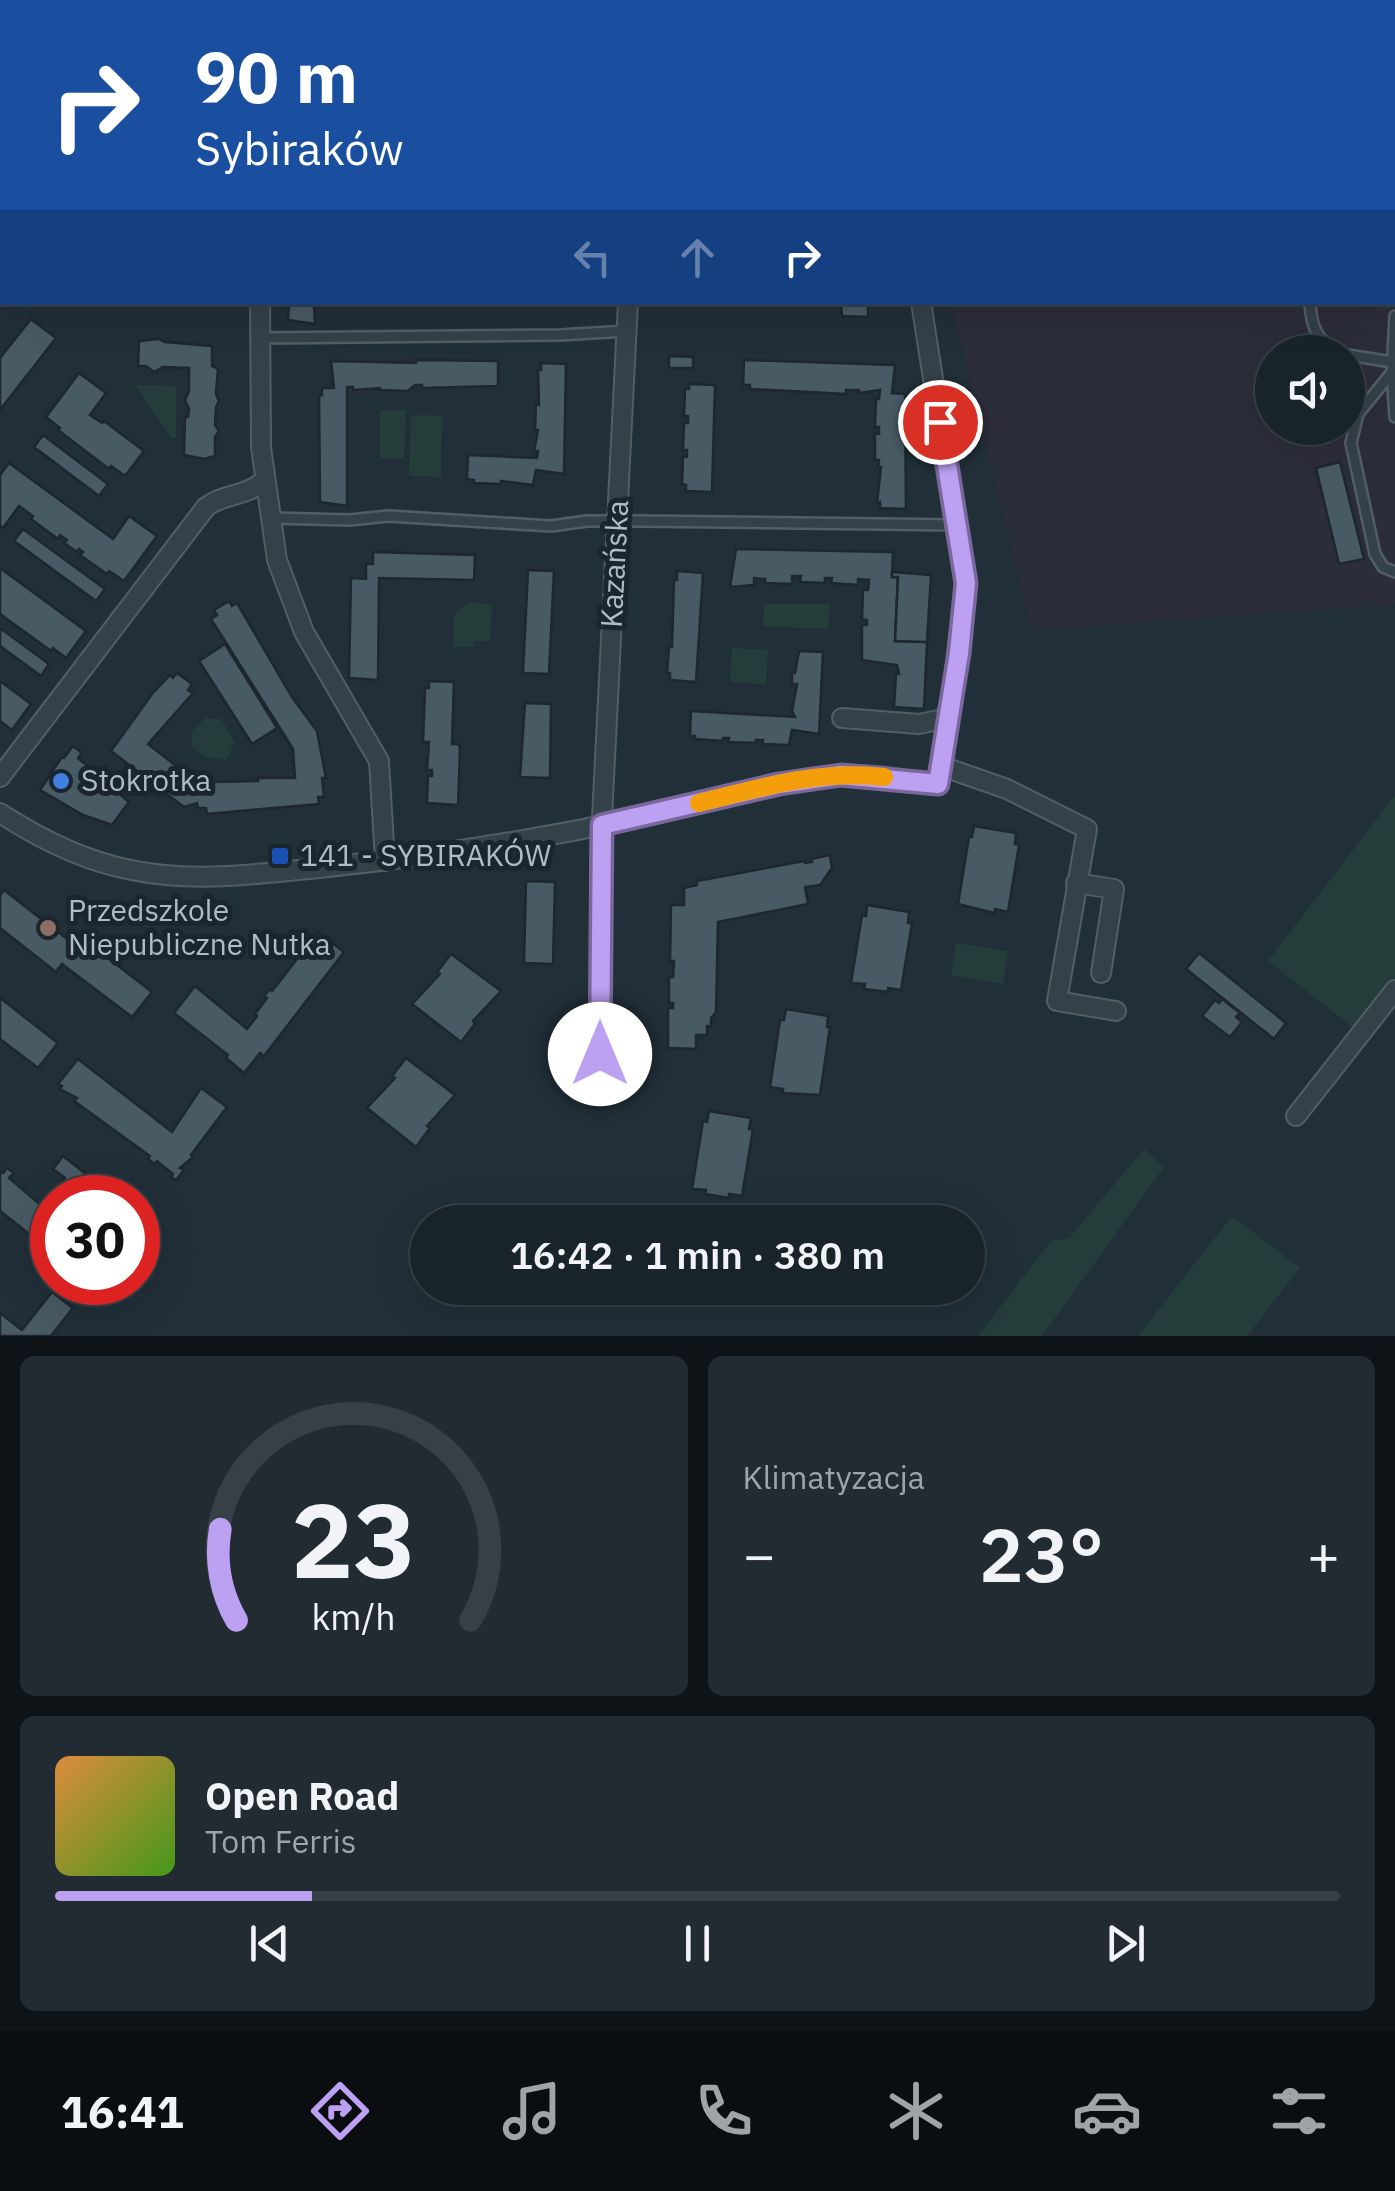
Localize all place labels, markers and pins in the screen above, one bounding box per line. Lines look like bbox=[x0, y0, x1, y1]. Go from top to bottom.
pin bbox=[898, 380, 983, 465]
place label: Stokrotka bbox=[81, 760, 211, 799]
marker: Stokrotka bbox=[50, 770, 72, 792]
place label: 141 - SYBIRAKÓW bbox=[300, 835, 552, 874]
marker: 141 - SYBIRAKÓW bbox=[269, 845, 291, 867]
place label: Przedszkole Niepubliczne Nutka bbox=[68, 890, 331, 963]
marker: Przedszkole Niepubliczne Nutka bbox=[37, 917, 59, 939]

